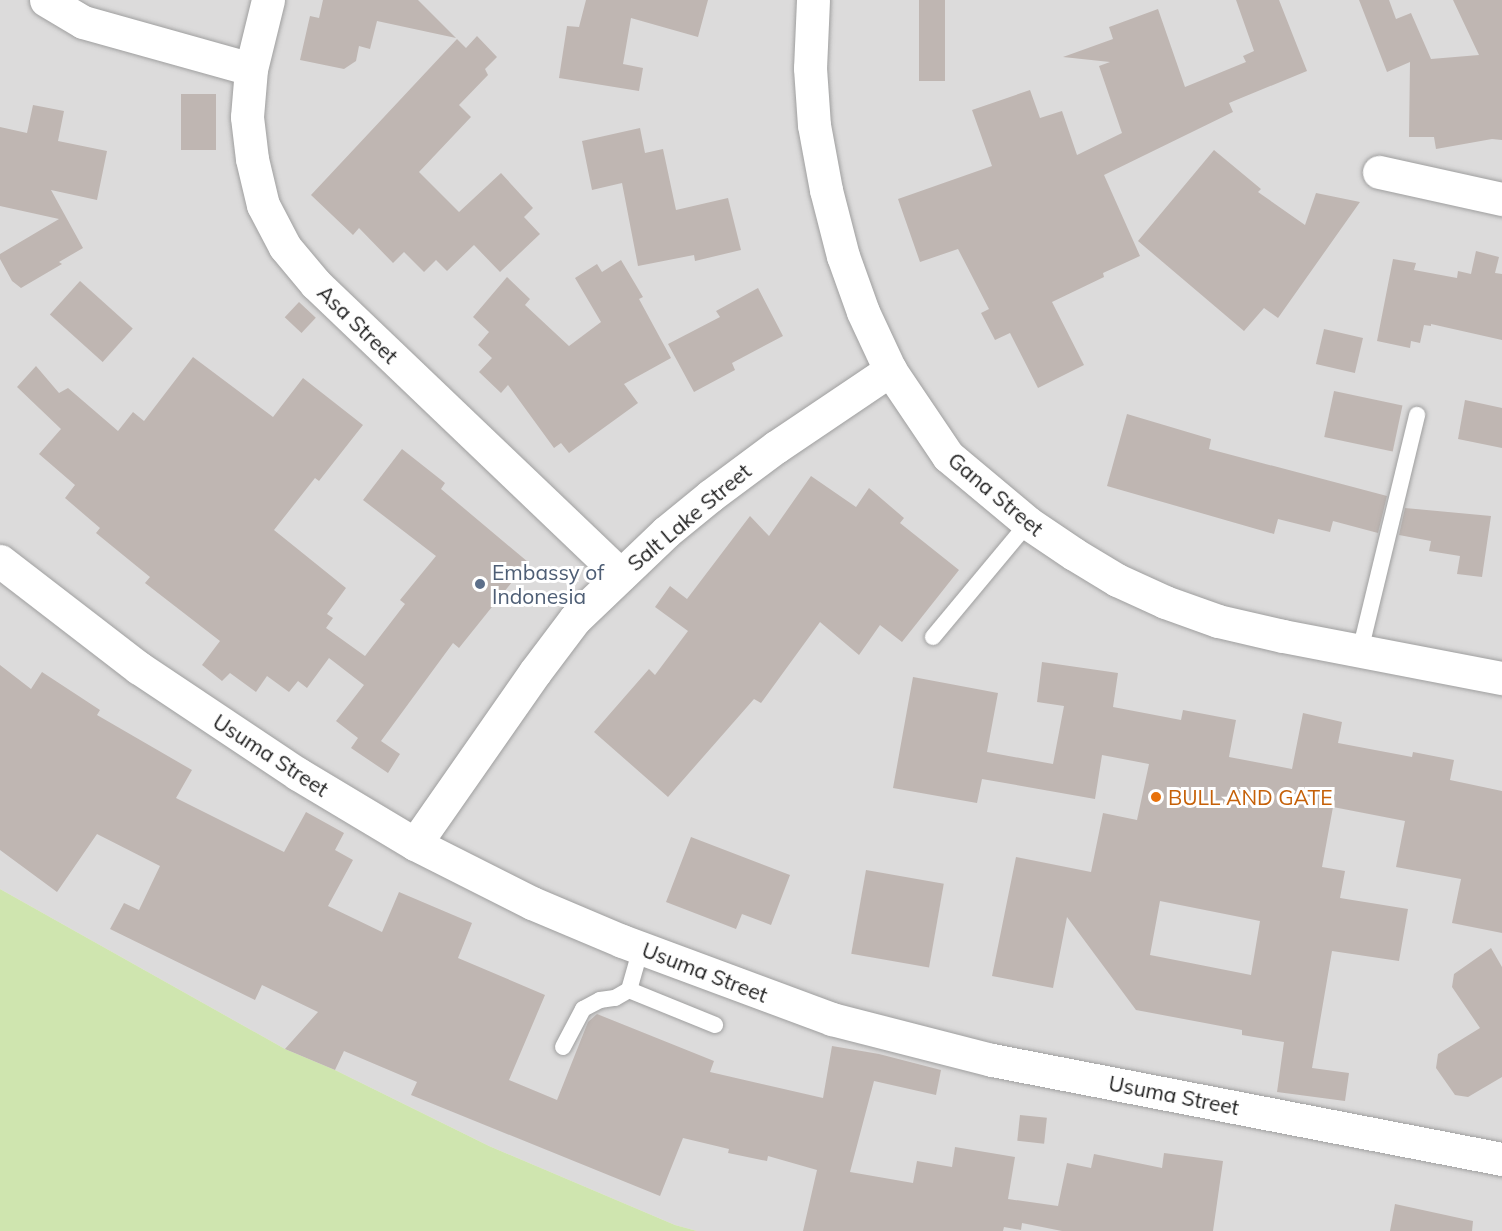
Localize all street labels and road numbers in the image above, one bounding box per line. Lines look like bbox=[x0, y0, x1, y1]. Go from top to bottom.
street label: Asa Street bbox=[313, 280, 403, 368]
street label: Gana Street bbox=[943, 447, 1049, 541]
street label: Salt Lake Street bbox=[622, 458, 756, 576]
street label: Usuma Street bbox=[209, 708, 333, 802]
street label: Usuma Street bbox=[639, 937, 771, 1007]
street label: Usuma Street bbox=[1107, 1070, 1241, 1120]

